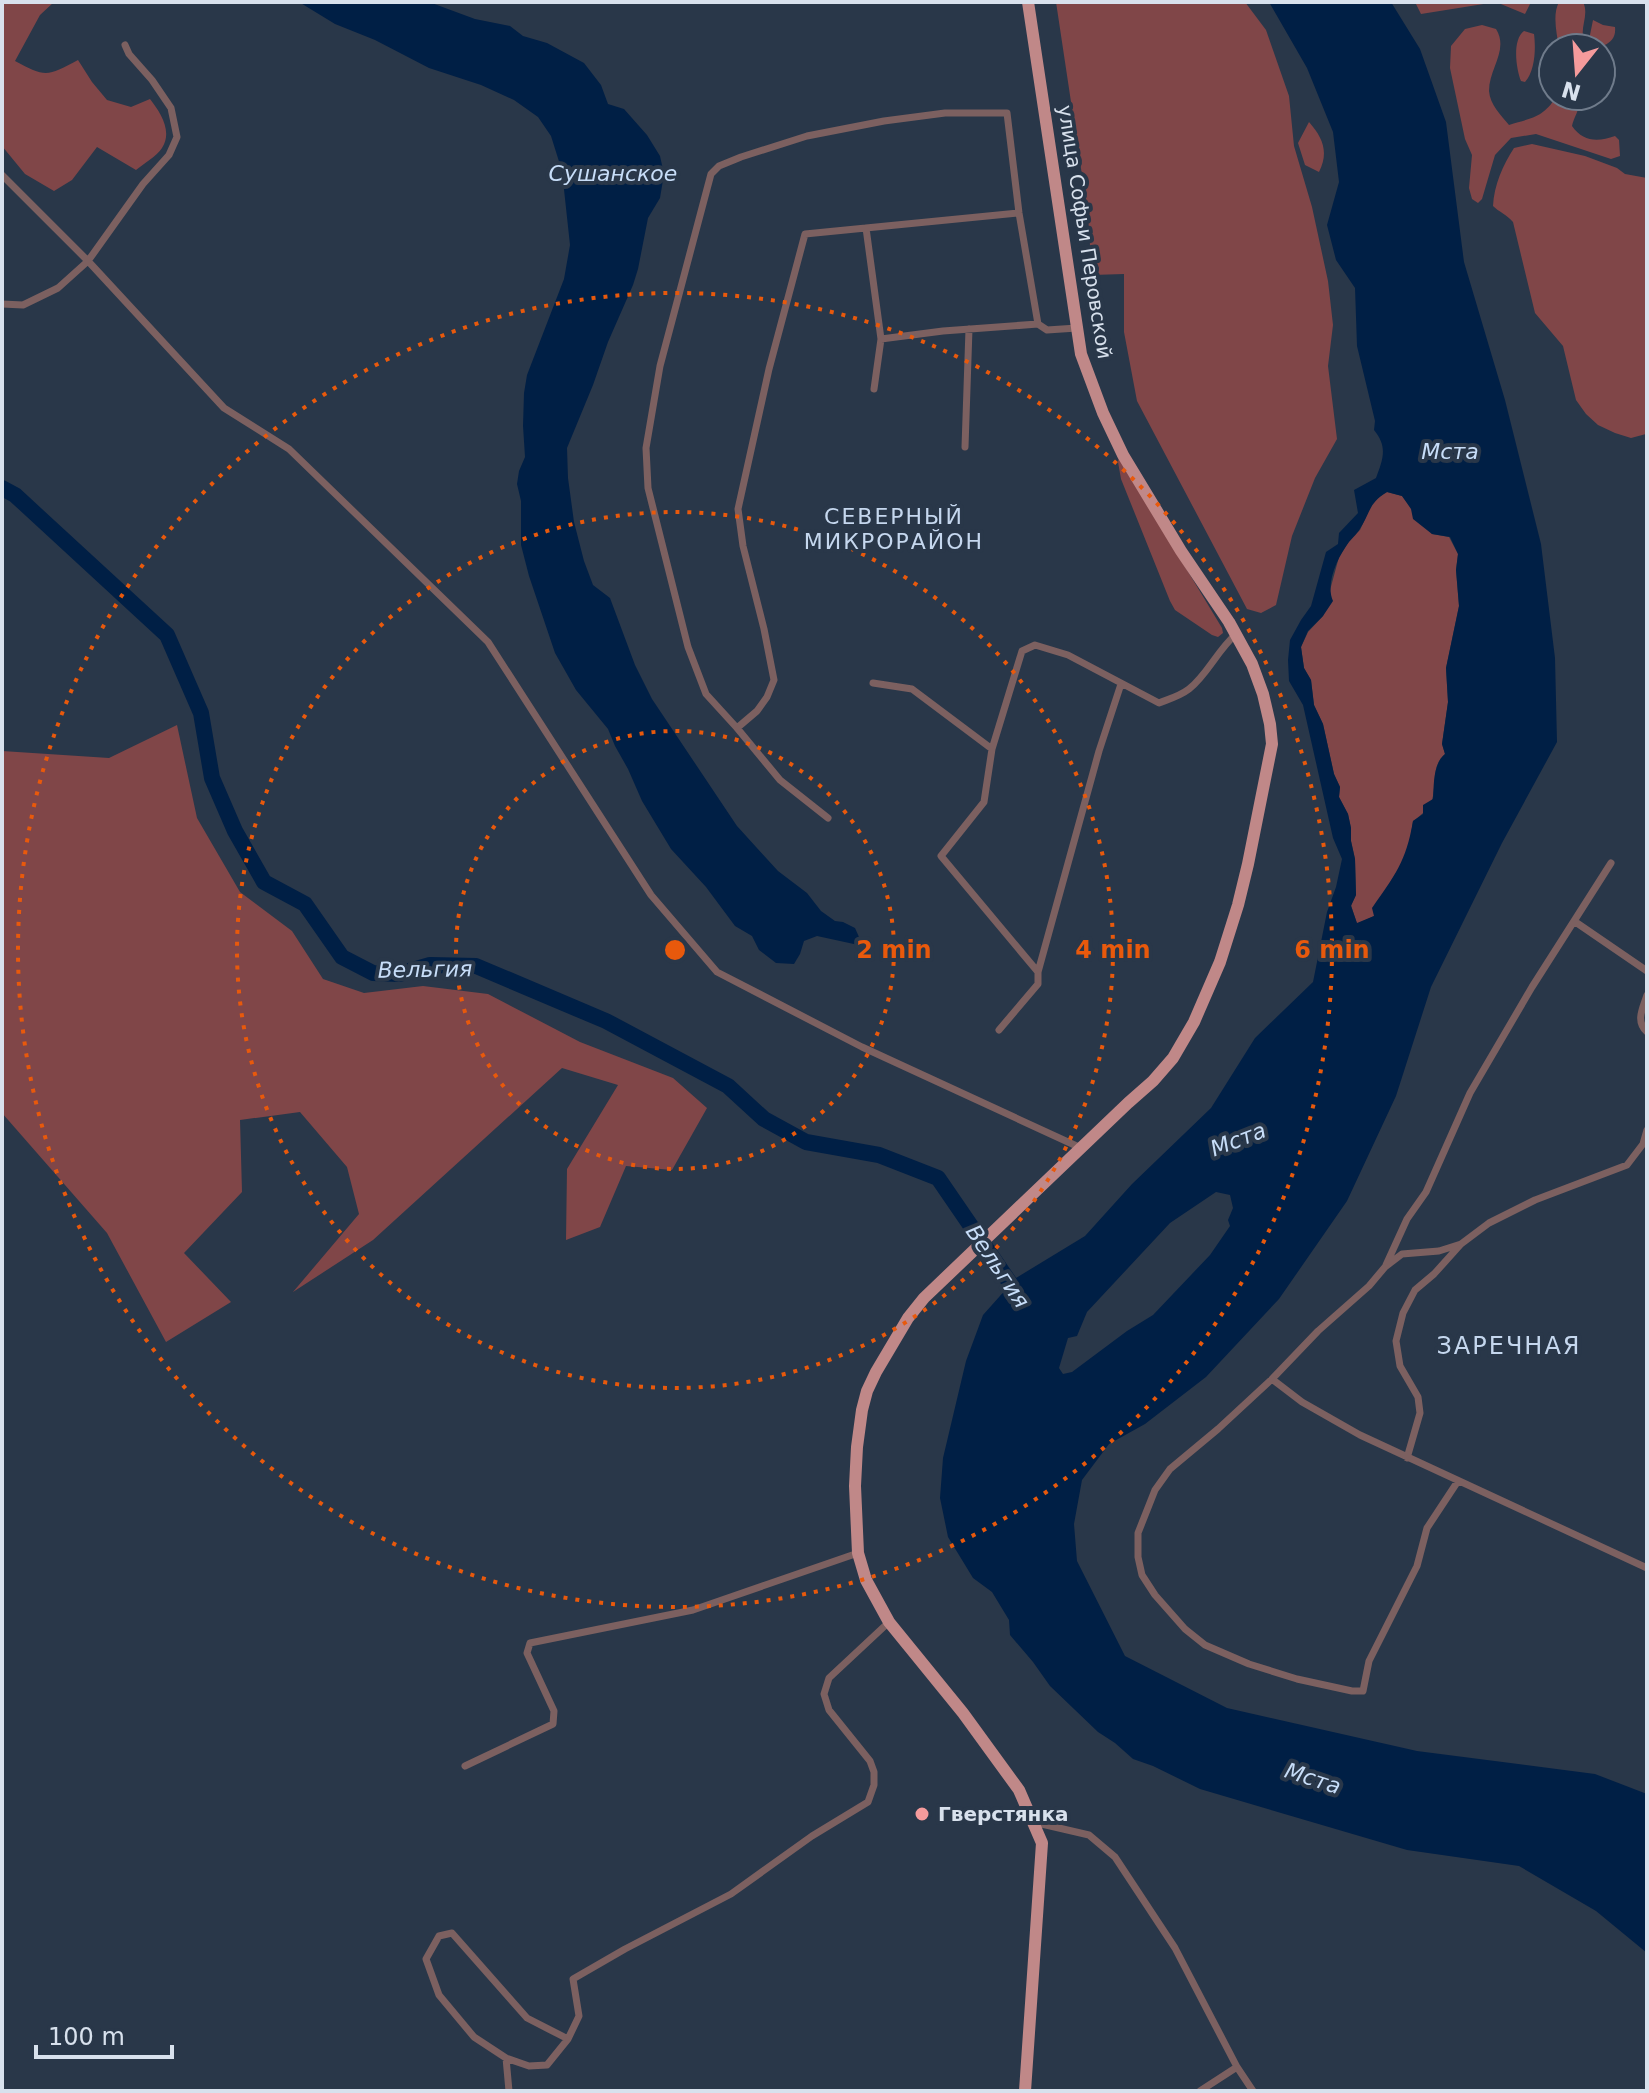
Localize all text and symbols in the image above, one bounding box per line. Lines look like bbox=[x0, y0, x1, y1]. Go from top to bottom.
north arrow bbox=[1537, 32, 1617, 112]
text: N bbox=[1559, 76, 1584, 105]
street label: улица Софьи Перовской bbox=[1053, 103, 1117, 361]
water label: Сушанское bbox=[549, 161, 677, 186]
water label: Мста bbox=[1421, 439, 1479, 464]
district label: СЕВЕРНЫЙ МИКРОРАЙОН bbox=[804, 504, 984, 554]
centre of rings bbox=[661, 936, 689, 964]
text: 2 min bbox=[856, 936, 932, 964]
text: 4 min bbox=[1075, 936, 1151, 964]
text: 6 min bbox=[1294, 936, 1370, 964]
water label: Вельгия bbox=[377, 956, 473, 983]
water label: Мста bbox=[1207, 1118, 1269, 1161]
water label: Вельгия bbox=[961, 1220, 1034, 1313]
district label: ЗАРЕЧНАЯ bbox=[1436, 1332, 1582, 1360]
water label: Мста bbox=[1282, 1758, 1344, 1799]
place label: Гверстянка bbox=[938, 1802, 1068, 1826]
marker: Гверстянка bbox=[913, 1805, 931, 1823]
scale bar bbox=[36, 2009, 172, 2059]
text: 100 m bbox=[48, 2023, 125, 2051]

